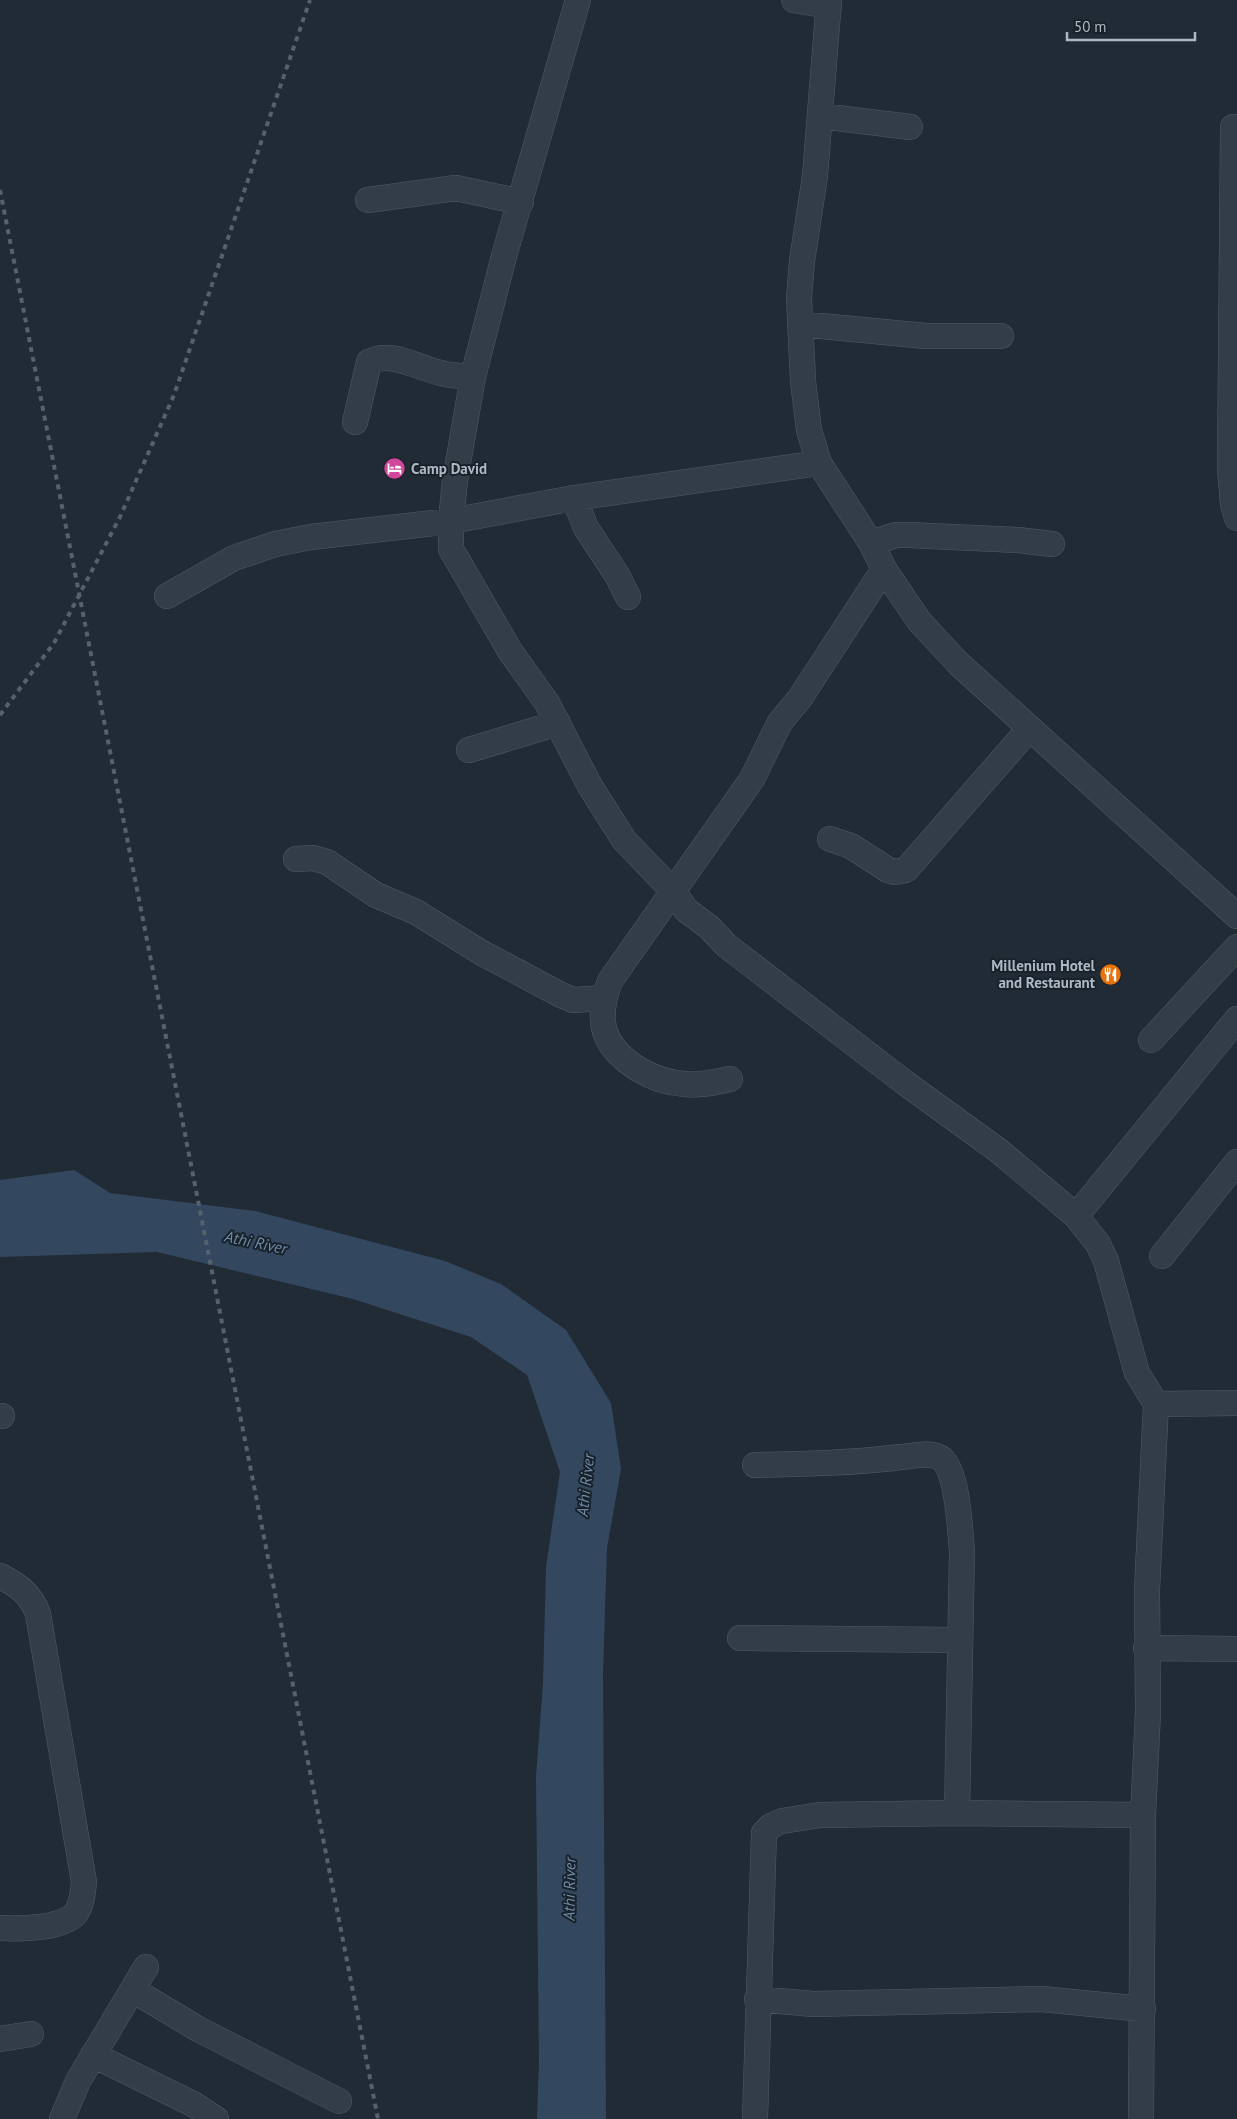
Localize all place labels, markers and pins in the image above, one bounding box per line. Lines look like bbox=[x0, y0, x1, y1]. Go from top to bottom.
hotel icon: Camp David bbox=[383, 457, 407, 481]
place label: Camp David bbox=[411, 459, 487, 478]
place label: Millenium Hotel and Restaurant bbox=[991, 956, 1096, 992]
restaurant icon: Millenium Hotel and Restaurant bbox=[1099, 963, 1123, 987]

